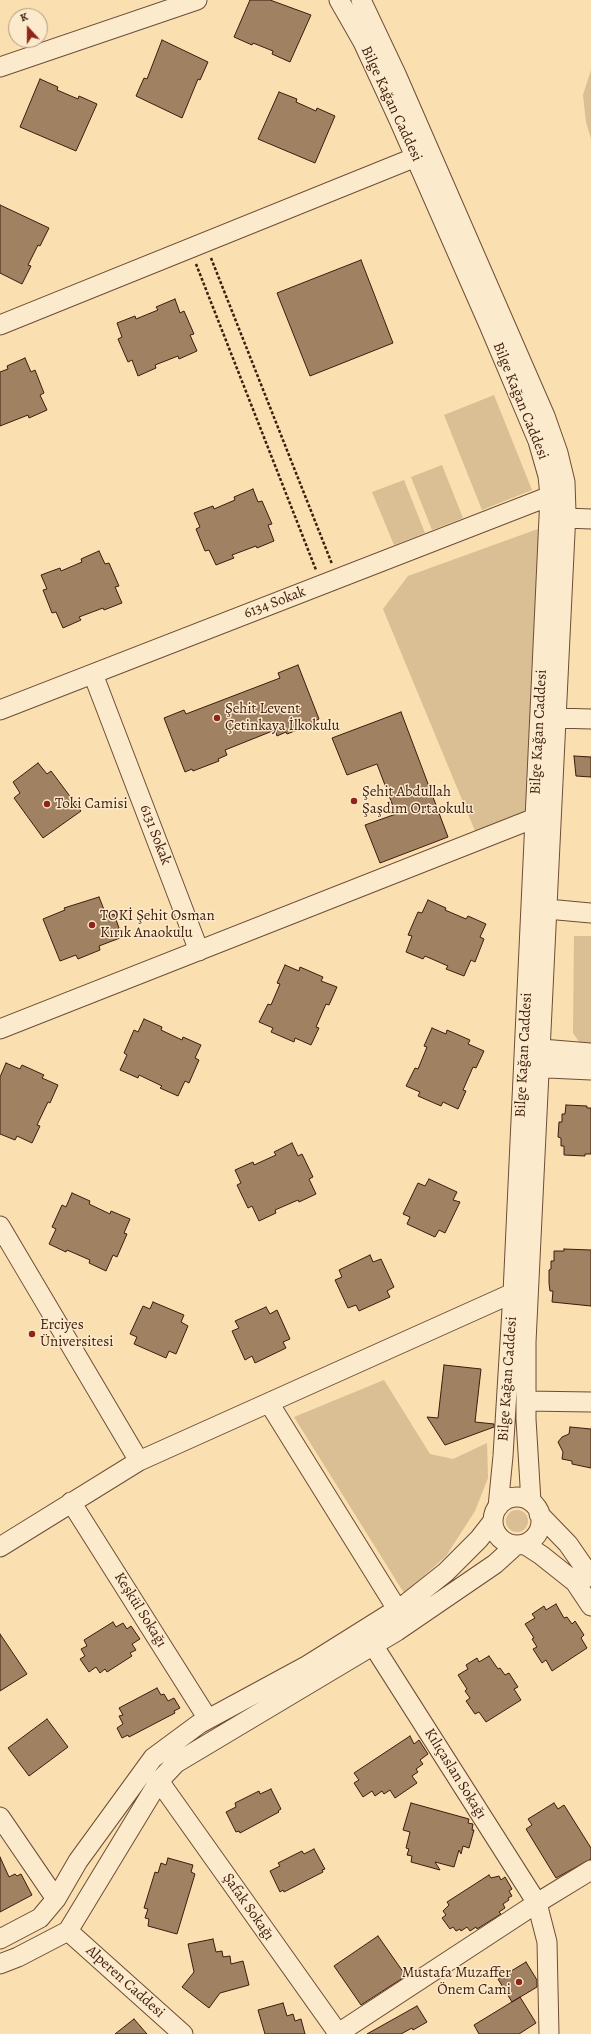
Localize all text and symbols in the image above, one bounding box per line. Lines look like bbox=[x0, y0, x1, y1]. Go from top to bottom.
north arrow bbox=[8, 8, 48, 48]
text: K bbox=[18, 9, 30, 26]
street label: Bilge Kağan Caddesi bbox=[356, 43, 426, 165]
street label: Bilge Kağan Caddesi bbox=[488, 340, 552, 462]
street label: 6134 Sokak bbox=[242, 583, 308, 623]
street label: Bilge Kağan Caddesi bbox=[527, 669, 551, 795]
place label: Şehit Levent Çetinkaya İlkokulu bbox=[225, 700, 340, 735]
marker: Şehit Levent Çetinkaya İlkokulu bbox=[212, 713, 222, 723]
place label: Şehit Abdullah Şaşdım Ortaokulu bbox=[362, 783, 473, 818]
place label: Toki Camisi bbox=[55, 795, 128, 813]
marker: Şehit Abdullah Şaşdım Ortaokulu bbox=[349, 796, 359, 806]
marker: Toki Camisi bbox=[42, 799, 52, 809]
street label: 6131 Sokak bbox=[135, 802, 175, 868]
place label: TOKİ Şehit Osman Kırık Anaokulu bbox=[100, 907, 215, 942]
marker: TOKİ Şehit Osman Kırık Anaokulu bbox=[87, 920, 97, 930]
street label: Bilge Kağan Caddesi bbox=[512, 992, 536, 1118]
place label: Erciyes Üniversitesi bbox=[40, 1316, 113, 1351]
street label: Bilge Kağan Caddesi bbox=[495, 1316, 521, 1442]
marker: Erciyes Üniversitesi bbox=[27, 1329, 37, 1339]
street label: Keşkül Sokağı bbox=[110, 1569, 170, 1651]
street label: Kılıçaslan Sokağı bbox=[420, 1725, 490, 1823]
street label: Şafak Sokağı bbox=[218, 1870, 278, 1944]
street label: Alperen Caddesi bbox=[82, 1942, 168, 2022]
place label: Mustafa Muzaffer Önem Cami bbox=[402, 1964, 511, 1999]
marker: Mustafa Muzaffer Önem Cami bbox=[514, 1977, 524, 1987]

